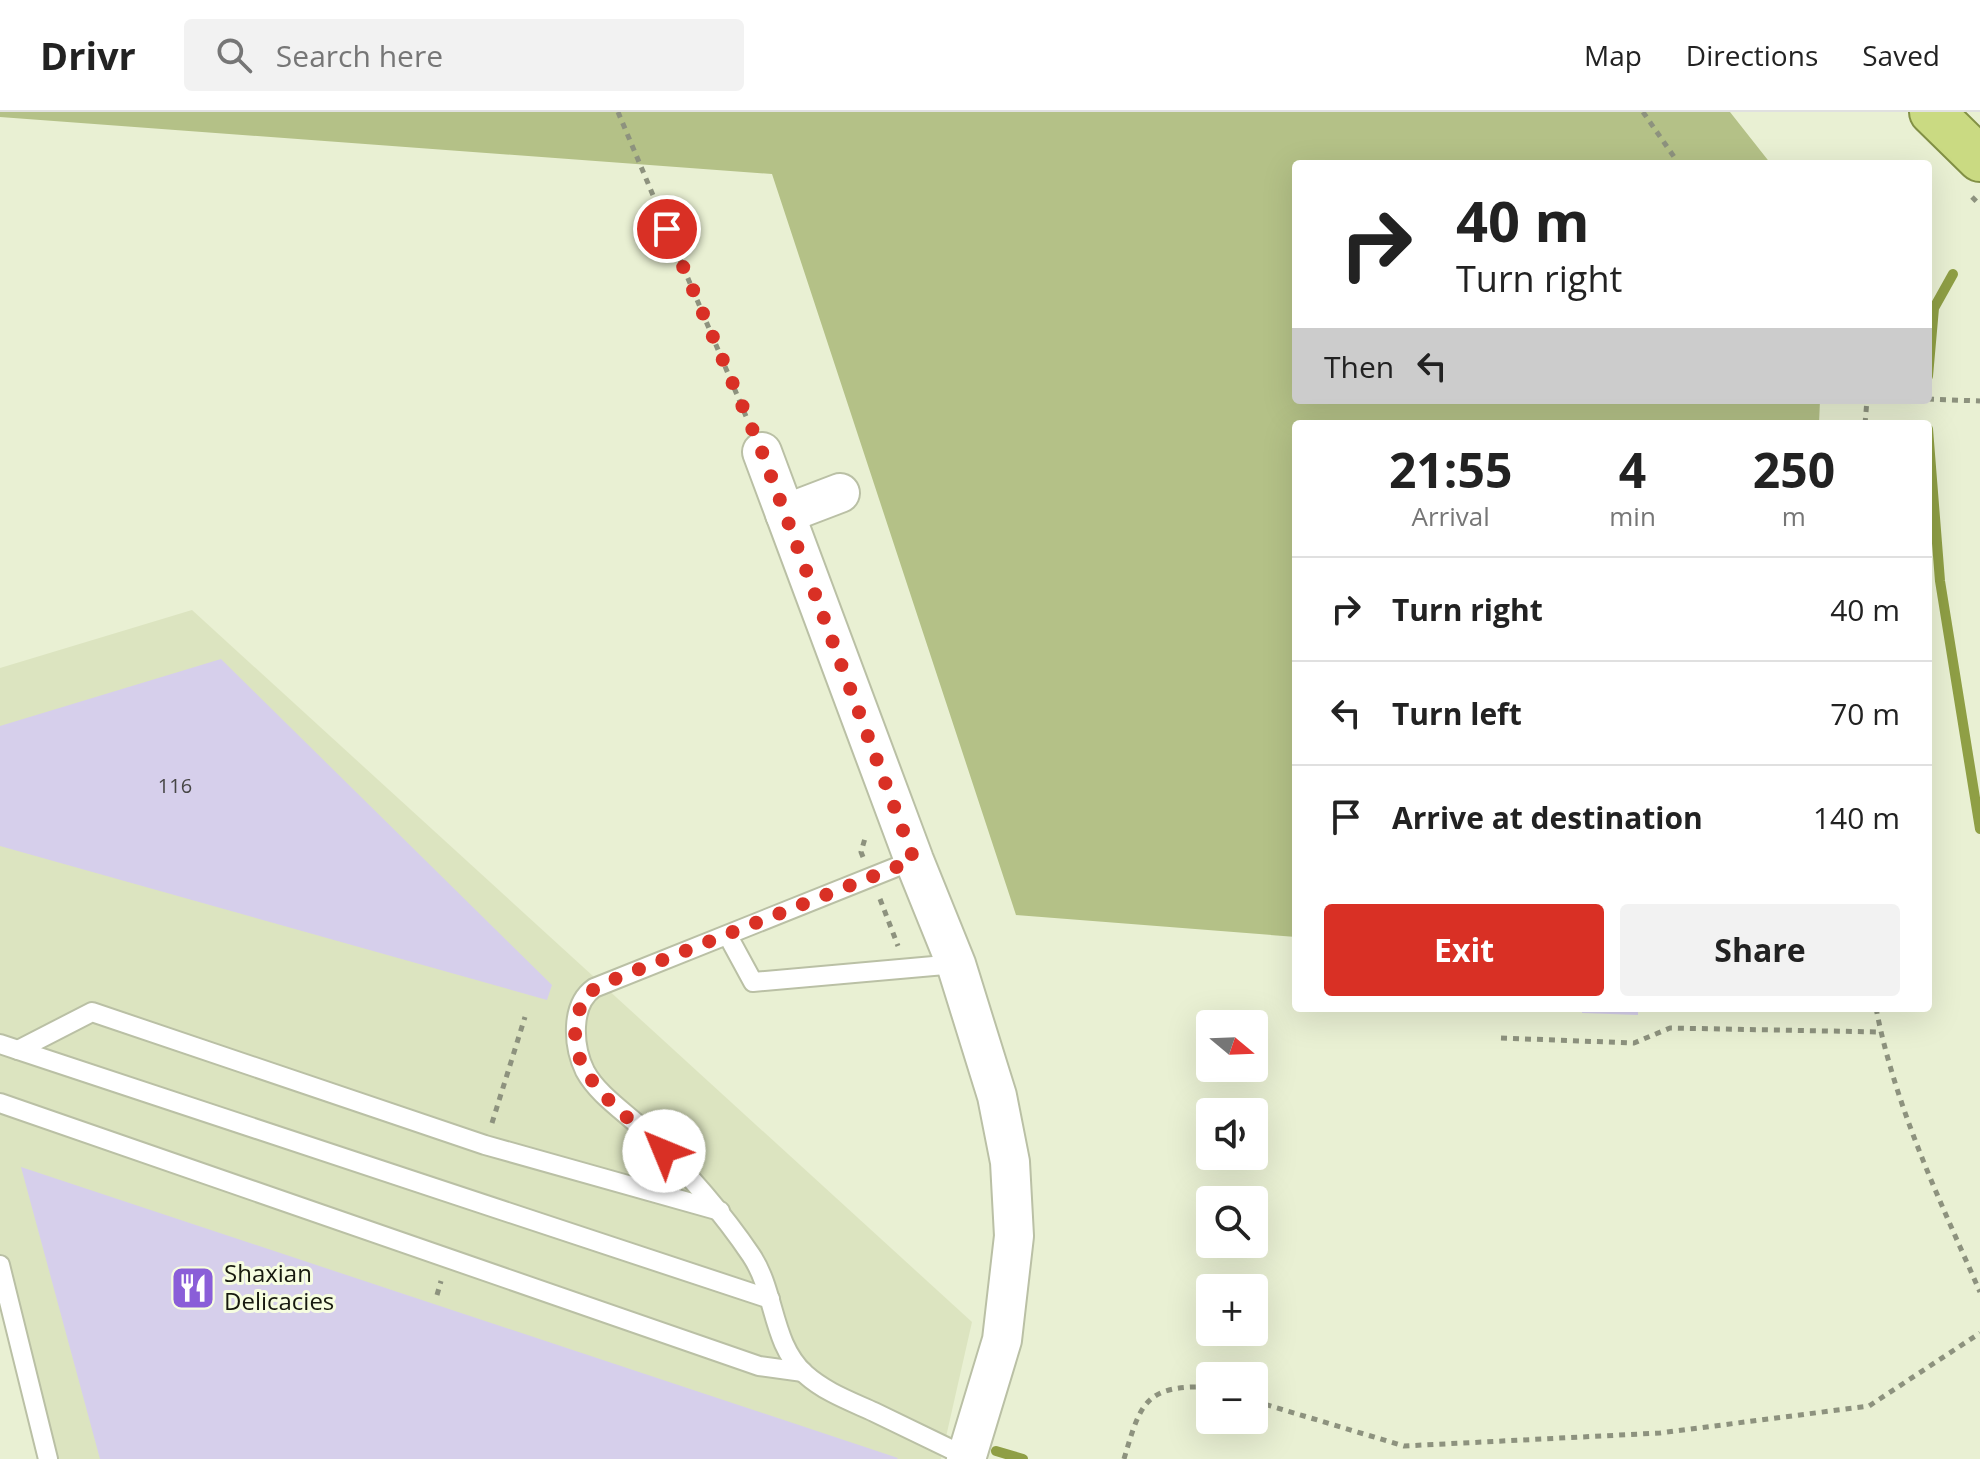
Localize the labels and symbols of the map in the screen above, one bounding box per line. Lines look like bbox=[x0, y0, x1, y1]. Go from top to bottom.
pin bbox=[633, 195, 701, 263]
house number: 116 bbox=[158, 772, 192, 799]
north arrow bbox=[1196, 1010, 1268, 1082]
position arrow bbox=[622, 1109, 706, 1193]
place label: Shaxian Delicacies bbox=[224, 1256, 334, 1317]
restaurant icon: Shaxian Delicacies bbox=[169, 1264, 217, 1312]

